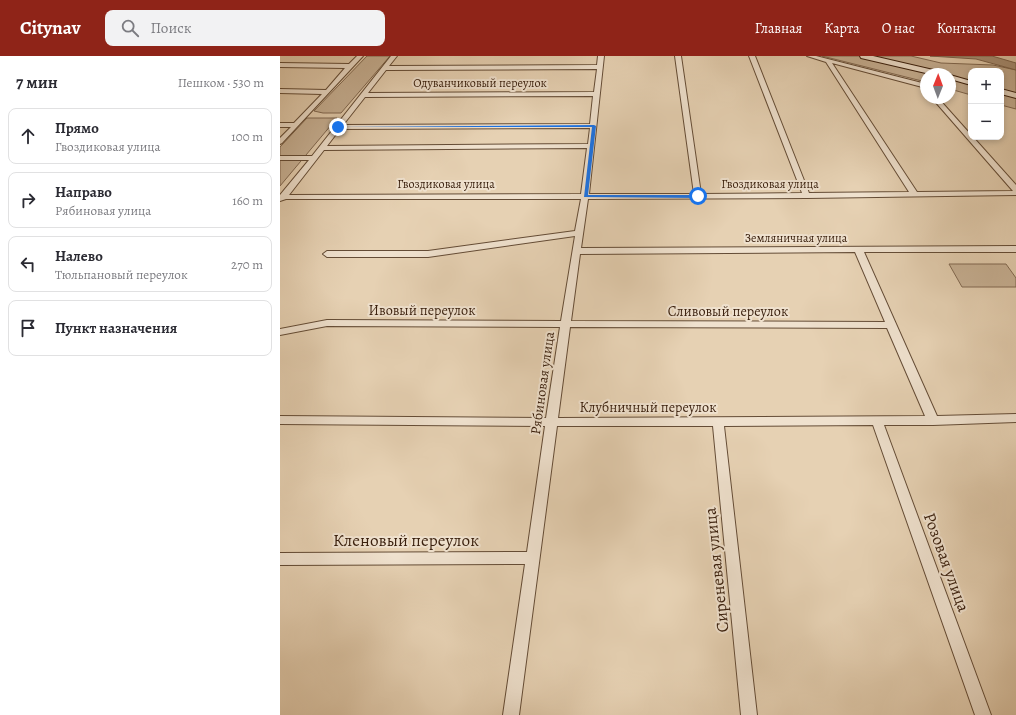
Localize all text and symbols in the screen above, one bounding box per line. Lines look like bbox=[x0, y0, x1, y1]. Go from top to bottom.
search box bbox=[105, 10, 385, 46]
text: Citynav bbox=[20, 15, 81, 41]
icon: search bbox=[119, 17, 141, 39]
text: Поиск bbox=[151, 18, 192, 38]
text: Главная bbox=[755, 19, 802, 38]
text: Карта bbox=[824, 19, 860, 38]
text: О нас bbox=[882, 19, 915, 38]
text: Контакты bbox=[937, 19, 996, 38]
north arrow bbox=[920, 68, 956, 104]
map controls bbox=[968, 68, 1004, 140]
button: + bbox=[968, 68, 1004, 104]
text: 7 мин bbox=[16, 71, 58, 94]
text: Пешком · 530 m bbox=[178, 74, 264, 91]
street label: Одуванчиковый переулок bbox=[413, 75, 547, 91]
button: − bbox=[968, 104, 1004, 140]
text: Прямо bbox=[55, 118, 99, 138]
route end bbox=[329, 118, 347, 136]
icon: ahead bbox=[17, 125, 39, 147]
text: 100 m bbox=[231, 128, 263, 145]
text: Гвоздиковая улица bbox=[55, 138, 161, 155]
street label: Гвоздиковая улица bbox=[397, 176, 495, 192]
street label: Гвоздиковая улица bbox=[721, 176, 819, 192]
text: Направо bbox=[55, 182, 112, 202]
route start bbox=[689, 187, 707, 205]
icon: right bbox=[17, 189, 39, 211]
text: 160 m bbox=[232, 192, 263, 209]
text: Рябиновая улица bbox=[55, 202, 151, 219]
street label: Земляничная улица bbox=[745, 230, 848, 246]
text: Налево bbox=[55, 246, 103, 266]
icon: left bbox=[17, 253, 39, 275]
text: 270 m bbox=[231, 256, 263, 273]
text: Тюльпановый переулок bbox=[55, 266, 188, 283]
street label: Ивовый переулок bbox=[369, 301, 475, 320]
street label: Сливовый переулок bbox=[668, 302, 788, 321]
icon: arrive bbox=[17, 317, 39, 339]
text: Пункт назначения bbox=[55, 318, 177, 338]
street label: Рябиновая улица bbox=[526, 330, 559, 436]
street label: Клубничный переулок bbox=[580, 398, 716, 417]
street label: Сиреневая улица bbox=[698, 506, 734, 634]
street label: Розовая улица bbox=[918, 509, 975, 615]
street label: Кленовый переулок bbox=[333, 529, 479, 552]

